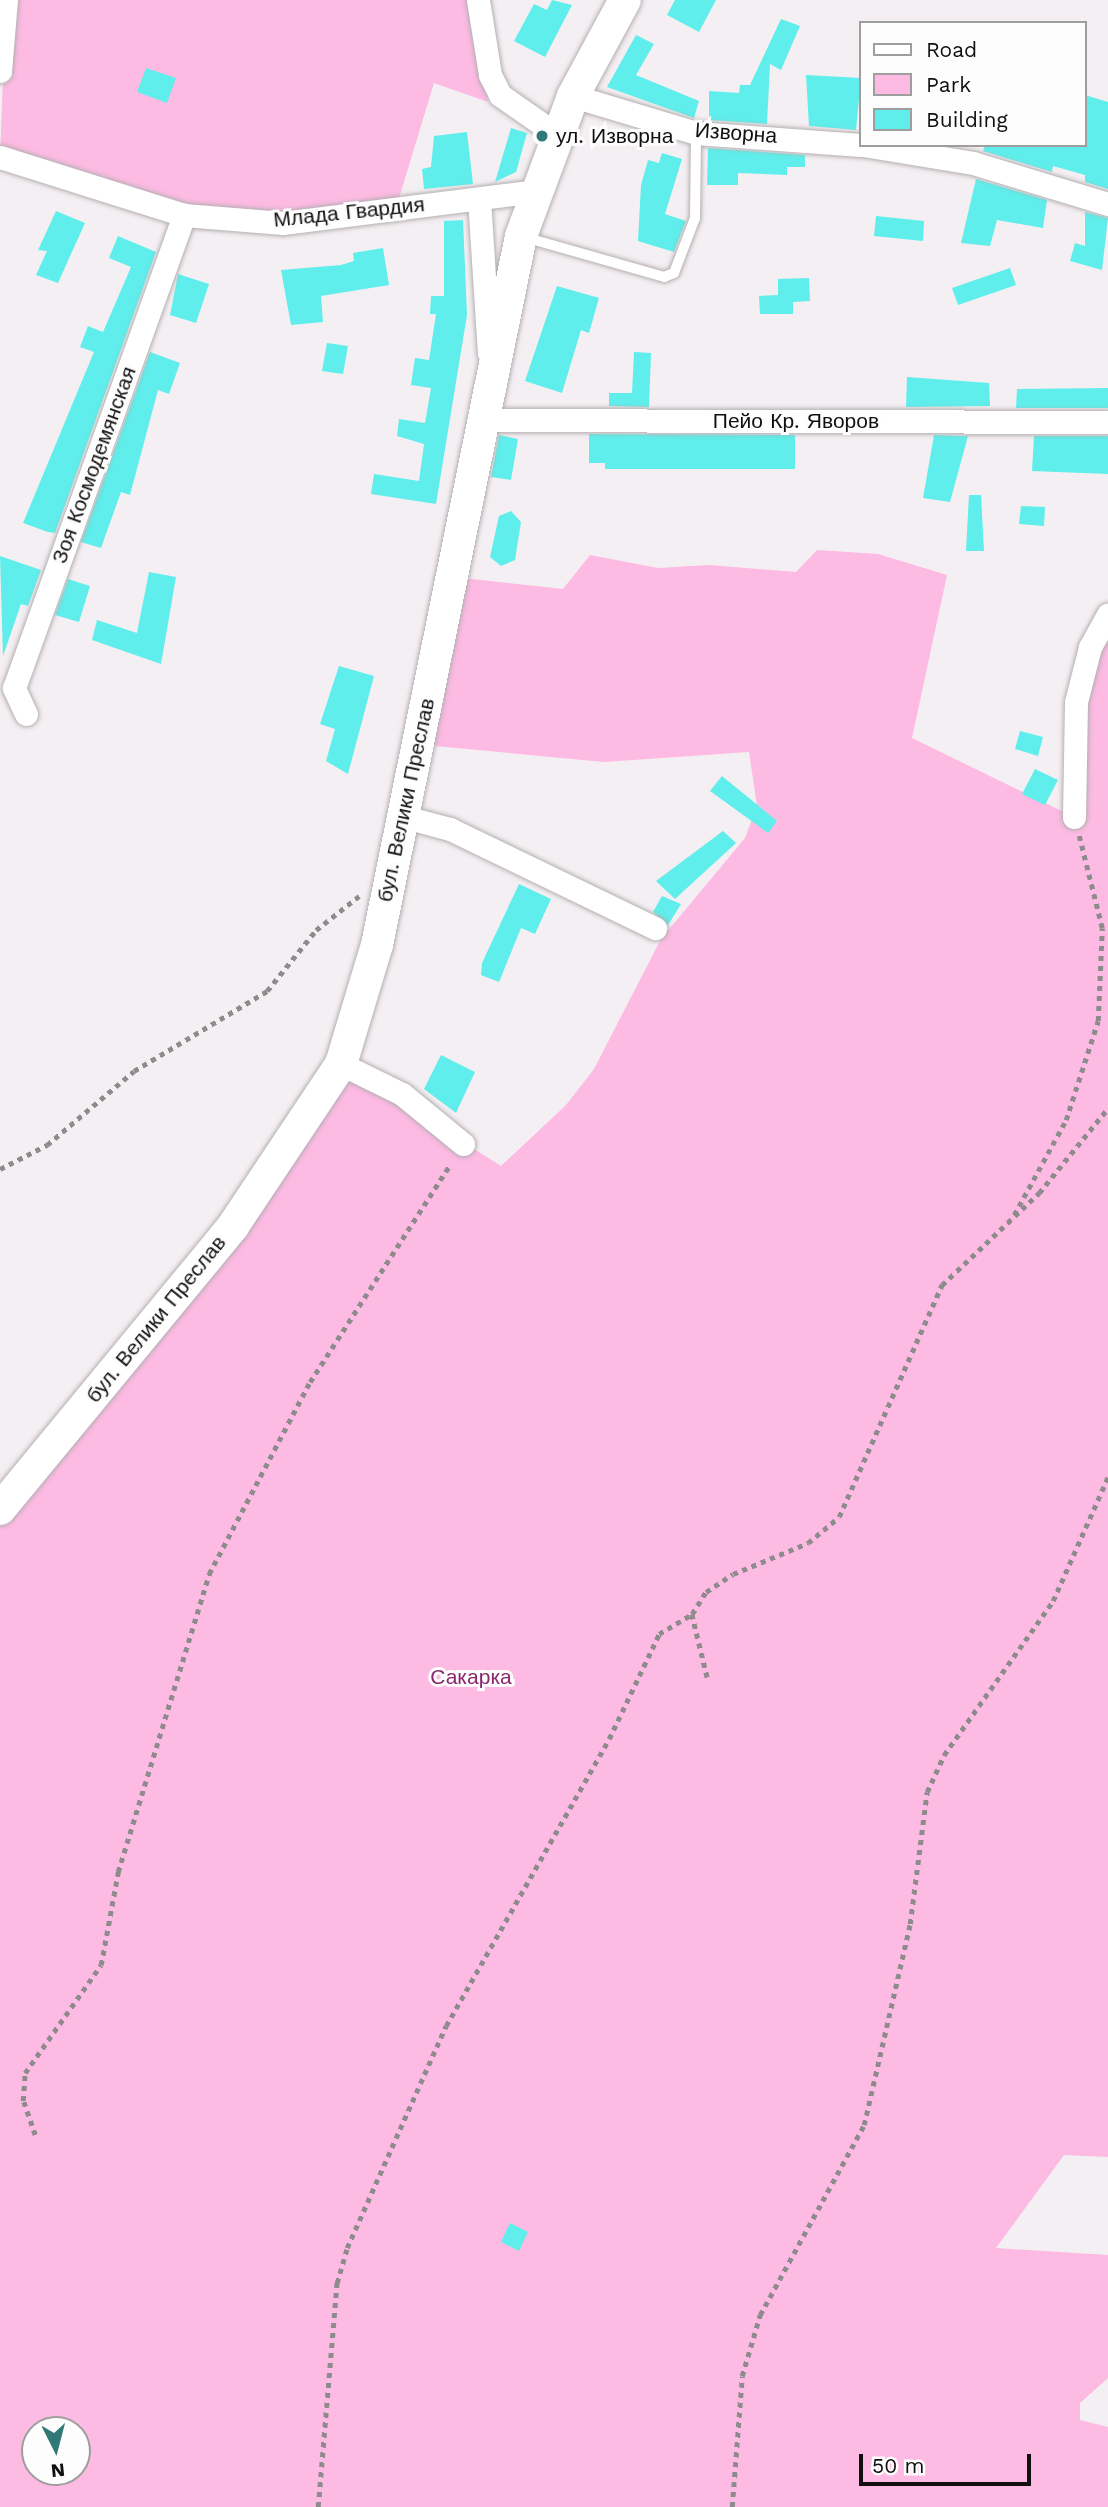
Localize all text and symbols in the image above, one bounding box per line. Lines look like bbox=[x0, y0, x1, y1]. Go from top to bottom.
legend bbox=[860, 21, 1087, 147]
text: Road bbox=[926, 37, 977, 62]
text: Park bbox=[926, 72, 971, 97]
text: Building bbox=[926, 107, 1008, 132]
street label: Изворна bbox=[694, 118, 778, 148]
place label: ул. Изворна bbox=[556, 123, 673, 149]
marker: ул. Изворна bbox=[534, 128, 550, 144]
street label: Млада Гвардия bbox=[272, 192, 426, 232]
street label: Зоя Космодемянская bbox=[47, 363, 141, 567]
street label: Пейо Кр. Яворов bbox=[713, 408, 879, 434]
street label: бул. Велики Преслав bbox=[372, 696, 440, 904]
street label: бул. Велики Преслав bbox=[81, 1230, 231, 1408]
park label: Сакарка bbox=[430, 1664, 512, 1690]
north arrow bbox=[21, 2416, 91, 2486]
scale bar bbox=[863, 2440, 1034, 2484]
text: 50 m bbox=[872, 2453, 924, 2478]
text: N bbox=[50, 2458, 66, 2483]

